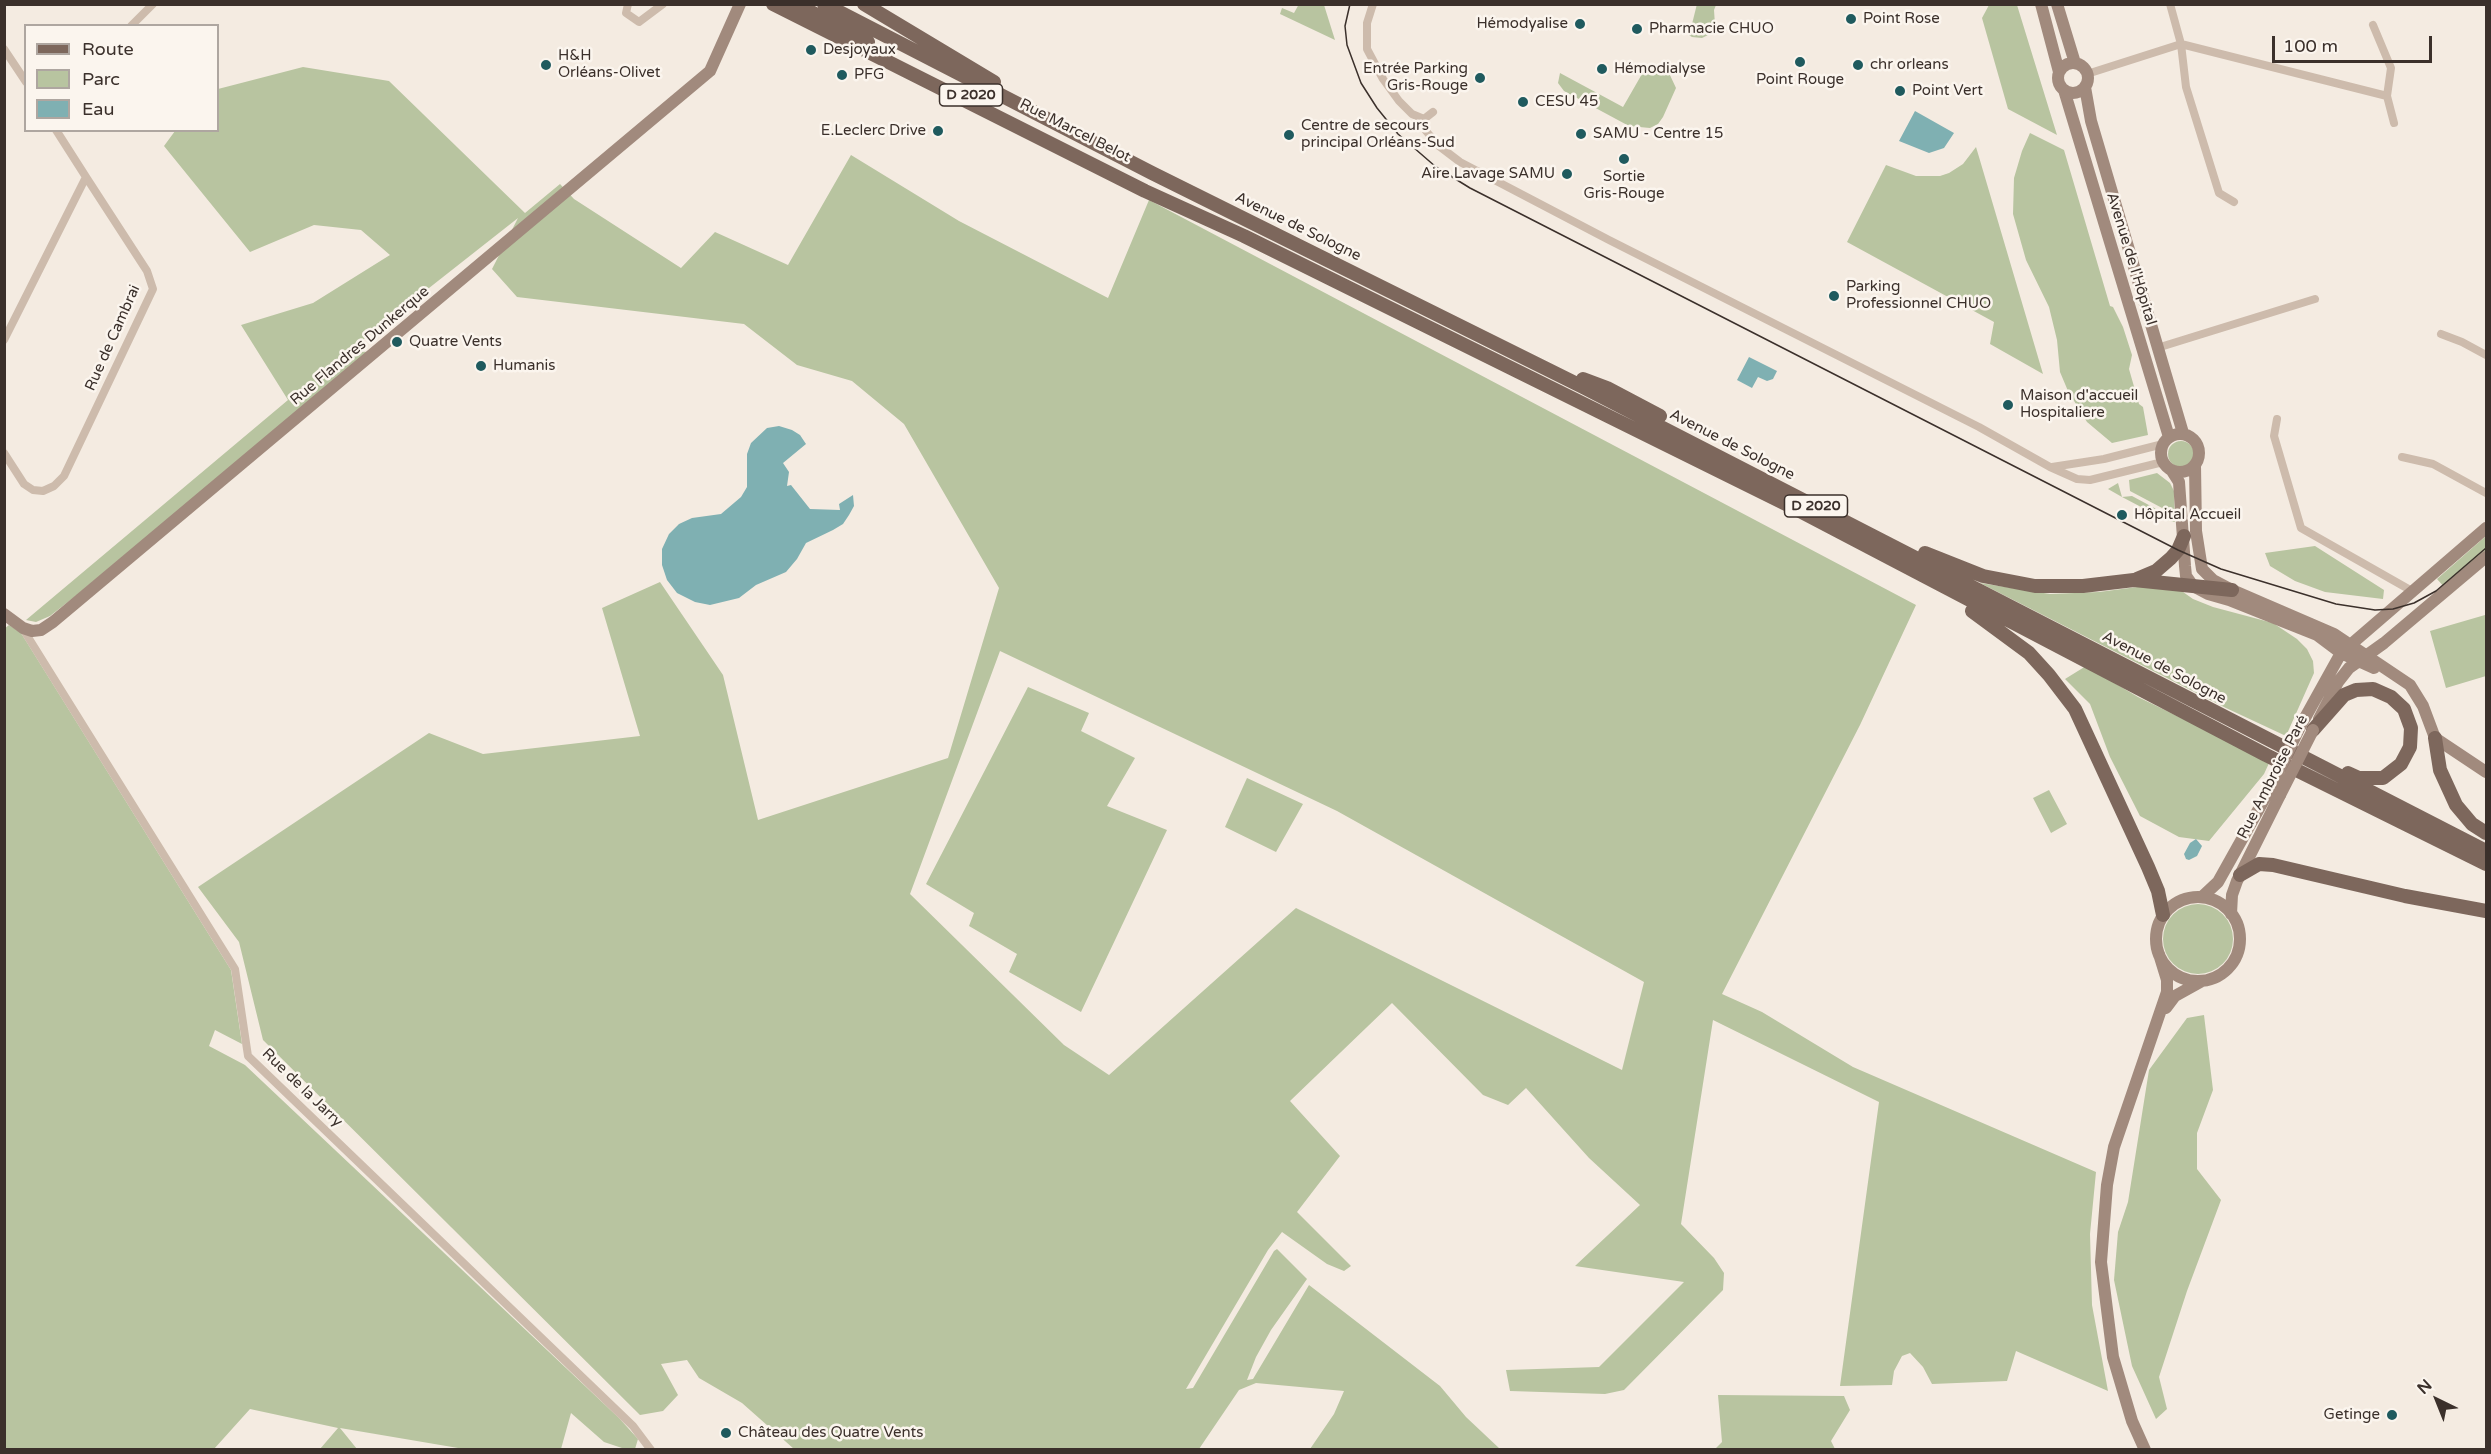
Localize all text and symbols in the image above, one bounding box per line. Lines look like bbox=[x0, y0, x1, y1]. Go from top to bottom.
place label: Point Rose bbox=[1863, 10, 1940, 28]
marker: Point Rose bbox=[1844, 12, 1858, 26]
place label: Hémodyalise bbox=[1476, 15, 1568, 33]
marker: Hémodyalise bbox=[1573, 17, 1587, 31]
place label: Pharmacie CHUO bbox=[1649, 20, 1774, 38]
marker: Pharmacie CHUO bbox=[1630, 22, 1644, 36]
legend bbox=[24, 24, 219, 132]
scale bar bbox=[2275, 24, 2436, 62]
text: 100 m bbox=[2283, 35, 2338, 57]
text: Route bbox=[82, 38, 134, 60]
place label: Desjoyaux bbox=[823, 41, 896, 59]
marker: Desjoyaux bbox=[804, 43, 818, 57]
place label: H&H Orléans-Olivet bbox=[558, 47, 660, 82]
marker: Point Rouge bbox=[1793, 55, 1807, 69]
place label: chr orleans bbox=[1870, 56, 1949, 74]
marker: H&H Orléans-Olivet bbox=[539, 58, 553, 72]
marker: chr orleans bbox=[1851, 58, 1865, 72]
place label: Entrée Parking Gris-Rouge bbox=[1363, 60, 1468, 95]
place label: Hémodialyse bbox=[1614, 60, 1706, 78]
marker: Hémodialyse bbox=[1595, 62, 1609, 76]
place label: PFG bbox=[854, 66, 884, 84]
text: Parc bbox=[82, 68, 120, 90]
marker: PFG bbox=[835, 68, 849, 82]
marker: Entrée Parking Gris-Rouge bbox=[1473, 71, 1487, 85]
place label: Point Rouge bbox=[1756, 71, 1844, 89]
place label: Point Vert bbox=[1912, 82, 1983, 100]
road number: D 2020 bbox=[940, 84, 1002, 106]
marker: Point Vert bbox=[1893, 84, 1907, 98]
place label: CESU 45 bbox=[1535, 93, 1598, 111]
street label: Rue Marcel Belot bbox=[1017, 95, 1133, 167]
marker: CESU 45 bbox=[1516, 95, 1530, 109]
text: Eau bbox=[82, 98, 114, 120]
place label: Centre de secours principal Orléans-Sud bbox=[1301, 117, 1455, 152]
place label: E.Leclerc Drive bbox=[821, 122, 926, 140]
marker: E.Leclerc Drive bbox=[931, 124, 945, 138]
place label: SAMU - Centre 15 bbox=[1593, 125, 1723, 143]
marker: SAMU - Centre 15 bbox=[1574, 127, 1588, 141]
marker: Centre de secours principal Orléans-Sud bbox=[1282, 128, 1296, 142]
marker: Sortie Gris-Rouge bbox=[1617, 152, 1631, 166]
place label: Aire Lavage SAMU bbox=[1421, 165, 1555, 183]
marker: Aire Lavage SAMU bbox=[1560, 167, 1574, 181]
place label: Sortie Gris-Rouge bbox=[1583, 168, 1665, 203]
street label: Avenue de Sologne bbox=[1232, 189, 1364, 265]
street label: Avenue de l'Hôpital bbox=[2102, 190, 2160, 328]
place label: Parking Professionnel CHUO bbox=[1846, 278, 1991, 313]
street label: Rue de Cambrai bbox=[82, 282, 144, 394]
street label: Rue Flandres Dunkerque bbox=[287, 283, 433, 409]
marker: Parking Professionnel CHUO bbox=[1827, 289, 1841, 303]
place label: Quatre Vents bbox=[409, 333, 502, 351]
marker: Quatre Vents bbox=[390, 335, 404, 349]
place label: Humanis bbox=[493, 357, 556, 375]
marker: Humanis bbox=[474, 359, 488, 373]
place label: Maison d'accueil Hospitaliere bbox=[2020, 387, 2138, 422]
marker: Maison d'accueil Hospitaliere bbox=[2001, 398, 2015, 412]
street label: Avenue de Sologne bbox=[1667, 406, 1797, 484]
road number: D 2020 bbox=[1784, 495, 1848, 517]
place label: Hôpital Accueil bbox=[2134, 506, 2241, 524]
marker: Hôpital Accueil bbox=[2115, 508, 2129, 522]
street label: Avenue de Sologne bbox=[2099, 628, 2229, 708]
street label: Rue Ambroise Paré bbox=[2234, 712, 2312, 842]
street label: Rue de la Jarry bbox=[258, 1045, 346, 1131]
north arrow bbox=[2407, 1370, 2467, 1430]
text: N bbox=[2413, 1375, 2436, 1399]
place label: Getinge bbox=[2324, 1406, 2380, 1424]
marker: Getinge bbox=[2385, 1408, 2399, 1422]
place label: Château des Quatre Vents bbox=[738, 1424, 923, 1442]
marker: Château des Quatre Vents bbox=[719, 1426, 733, 1440]

